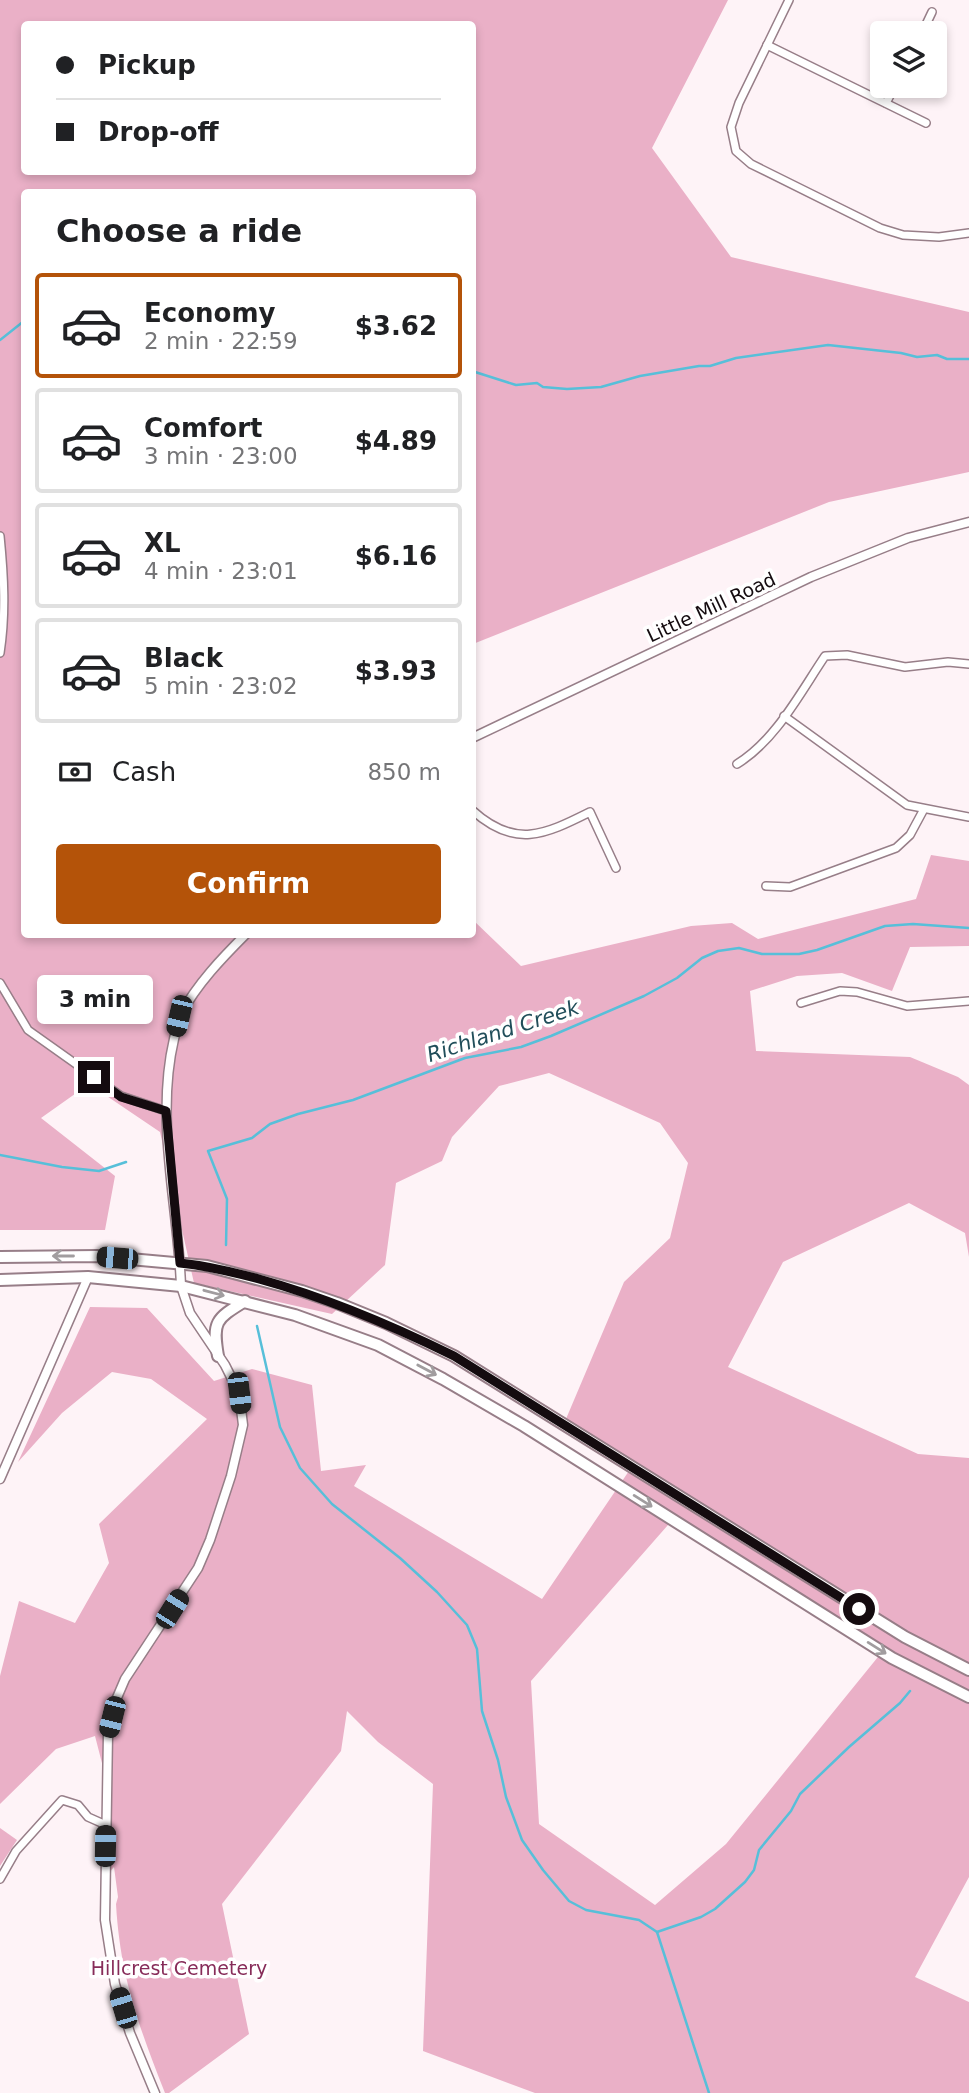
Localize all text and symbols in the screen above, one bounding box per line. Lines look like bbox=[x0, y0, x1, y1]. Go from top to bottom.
map controls bbox=[870, 21, 947, 98]
button: layers bbox=[870, 21, 947, 98]
text: Pickup bbox=[98, 50, 196, 80]
text: Drop-off bbox=[98, 117, 219, 147]
text: Choose a ride bbox=[56, 212, 302, 250]
icon: car bbox=[60, 294, 123, 357]
text: Economy bbox=[144, 298, 275, 328]
text: $3.62 bbox=[355, 311, 437, 341]
text: 2 min · 22:59 bbox=[144, 328, 298, 354]
icon: car bbox=[60, 409, 123, 472]
text: Comfort bbox=[144, 413, 262, 443]
text: $4.89 bbox=[355, 426, 437, 456]
text: 3 min · 23:00 bbox=[144, 443, 298, 469]
icon: car bbox=[60, 524, 123, 587]
text: XL bbox=[144, 528, 181, 558]
text: $6.16 bbox=[355, 541, 437, 571]
text: 4 min · 23:01 bbox=[144, 558, 298, 584]
street label: Little Mill Road bbox=[643, 568, 779, 646]
icon: car bbox=[60, 639, 123, 702]
text: Black bbox=[144, 643, 223, 673]
text: $3.93 bbox=[355, 656, 437, 686]
text: 5 min · 23:02 bbox=[144, 673, 298, 699]
icon: cash bbox=[56, 753, 94, 791]
text: Cash bbox=[112, 757, 176, 787]
text: 850 m bbox=[367, 759, 441, 785]
button: Confirm bbox=[56, 844, 441, 924]
callout: 3 min bbox=[36, 976, 152, 1024]
text: 3 min bbox=[59, 986, 131, 1012]
car bbox=[165, 993, 194, 1039]
water label: Richland Creek bbox=[424, 995, 583, 1067]
route end bbox=[78, 1061, 110, 1093]
car bbox=[96, 1246, 139, 1270]
one-way arrow bbox=[52, 1249, 75, 1263]
one-way arrow bbox=[202, 1287, 225, 1300]
one-way arrow bbox=[416, 1364, 437, 1378]
car bbox=[227, 1371, 252, 1415]
one-way arrow bbox=[632, 1494, 652, 1508]
car bbox=[152, 1586, 193, 1632]
route start bbox=[843, 1593, 875, 1625]
one-way arrow bbox=[866, 1642, 886, 1656]
car bbox=[97, 1694, 128, 1740]
car bbox=[95, 1825, 116, 1867]
park label: Hillcrest Cemetery bbox=[91, 1957, 267, 1979]
car bbox=[107, 1985, 140, 2031]

